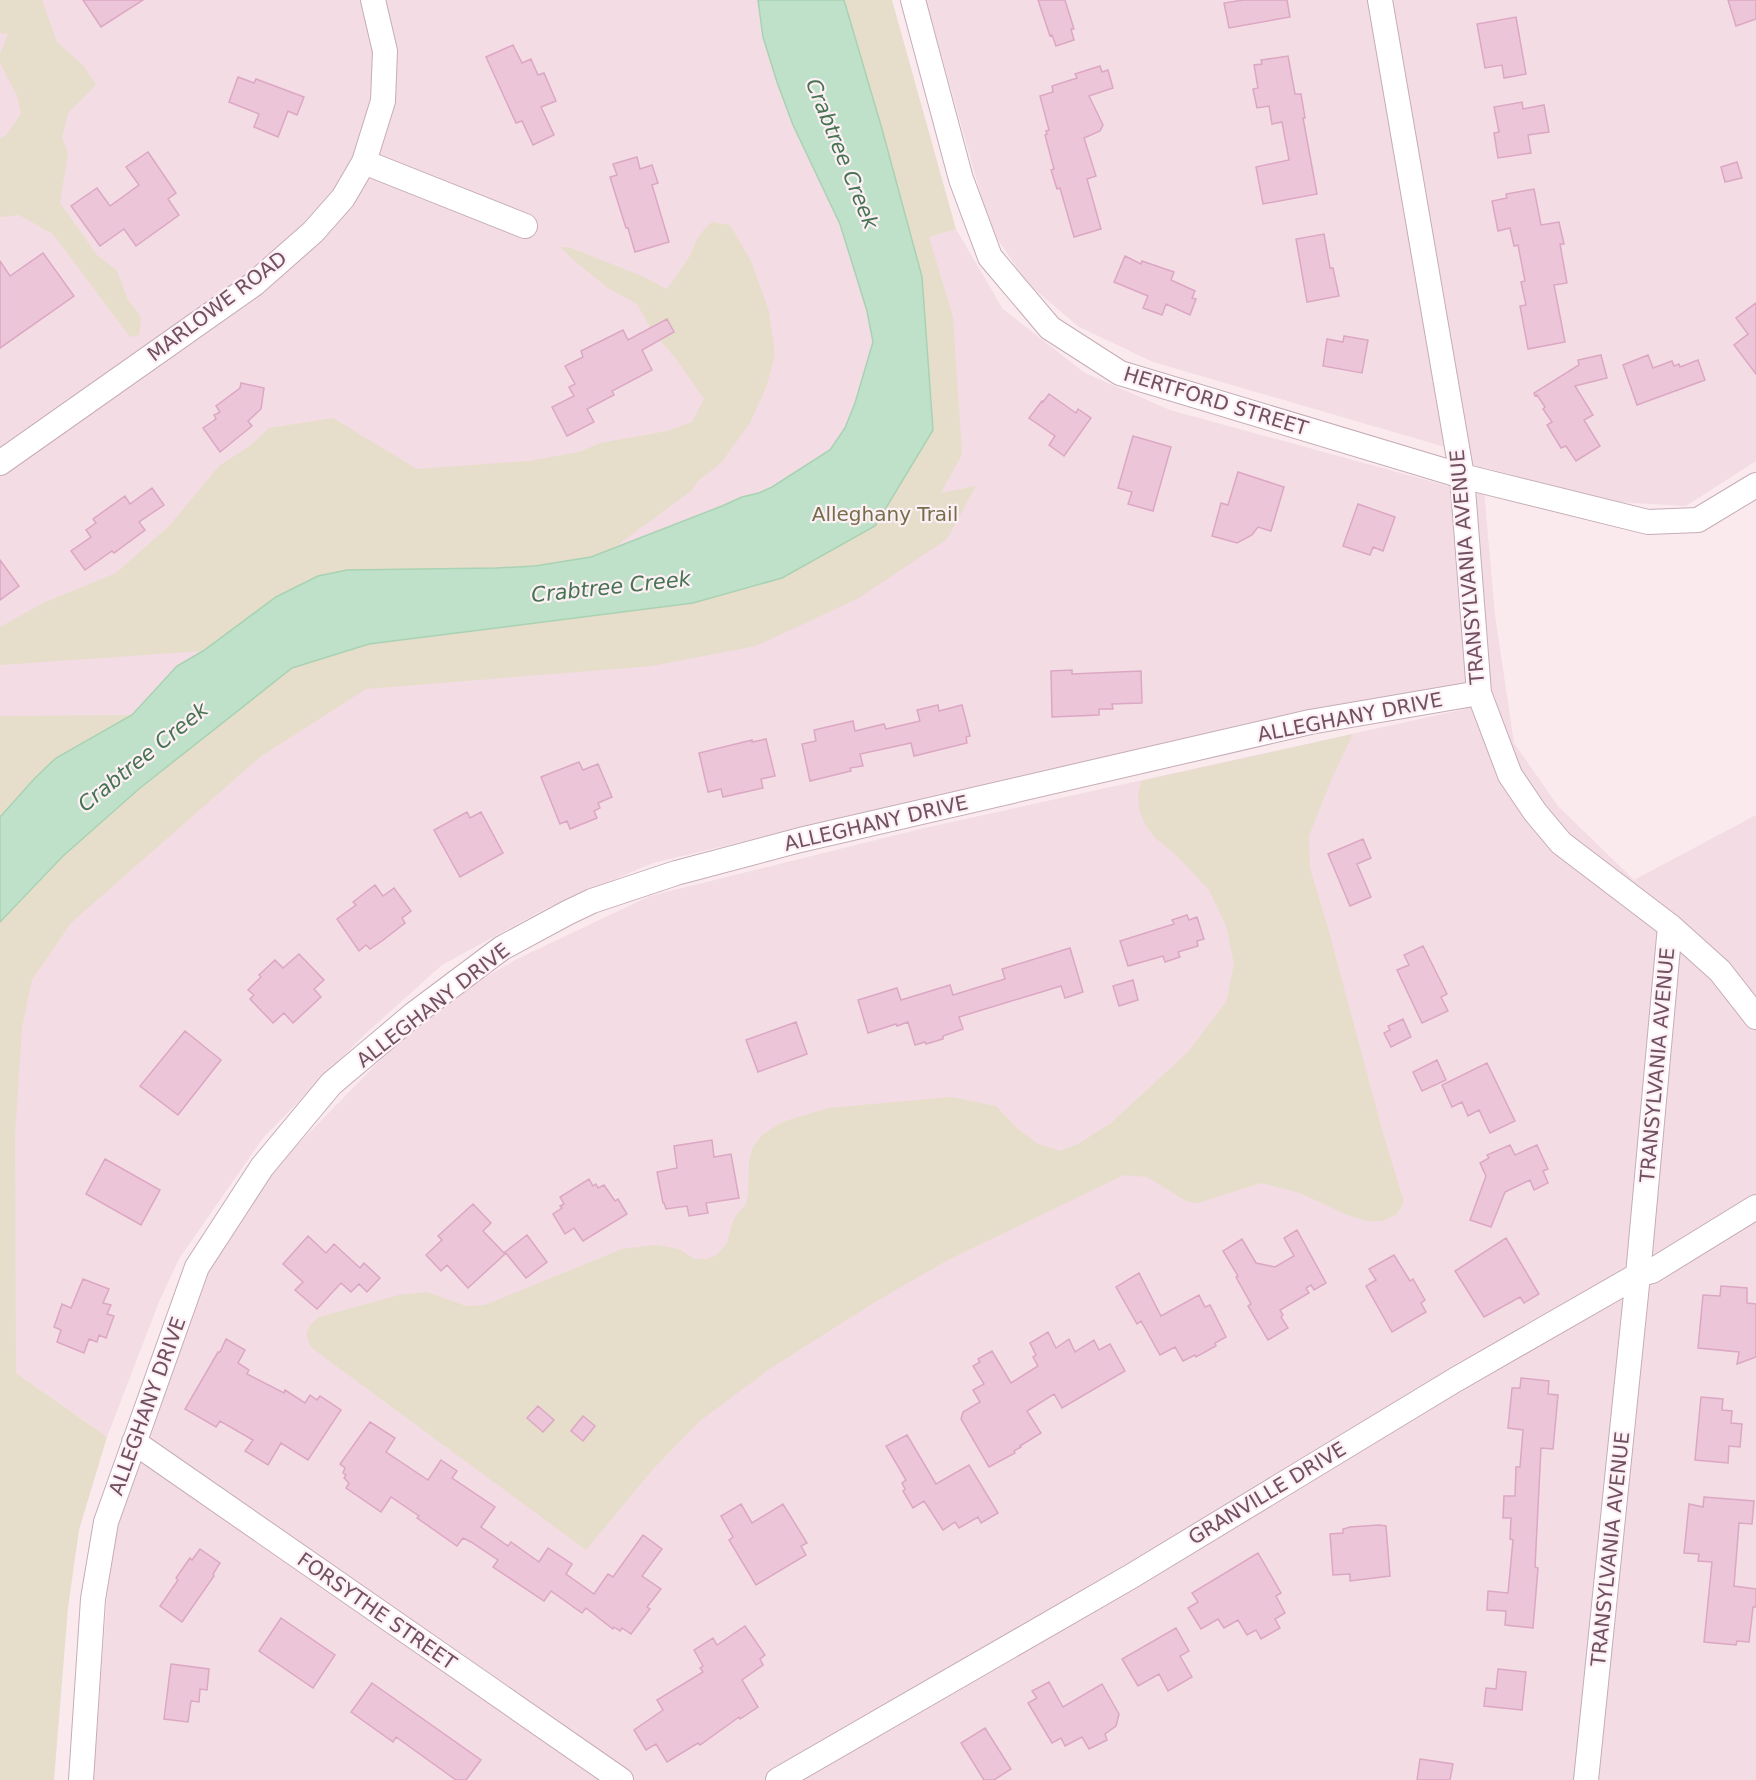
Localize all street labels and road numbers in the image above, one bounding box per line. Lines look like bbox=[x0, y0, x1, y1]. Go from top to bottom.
street label: MARLOWE ROAD bbox=[143, 246, 291, 366]
street label: HERTFORD STREET bbox=[1121, 362, 1312, 441]
street label: TRANSYLVANIA AVENUE bbox=[1445, 449, 1489, 686]
street label: ALLEGHANY DRIVE bbox=[1255, 687, 1445, 747]
street label: ALLEGHANY DRIVE bbox=[782, 790, 970, 856]
street label: ALLEGHANY DRIVE bbox=[352, 938, 514, 1072]
street label: TRANSYLVANIA AVENUE bbox=[1635, 947, 1679, 1184]
street label: ALLEGHANY DRIVE bbox=[104, 1314, 190, 1498]
street label: TRANSYLVANIA AVENUE bbox=[1586, 1431, 1634, 1668]
street label: GRANVILLE DRIVE bbox=[1184, 1436, 1350, 1550]
street label: FORSYTHE STREET bbox=[293, 1547, 462, 1675]

